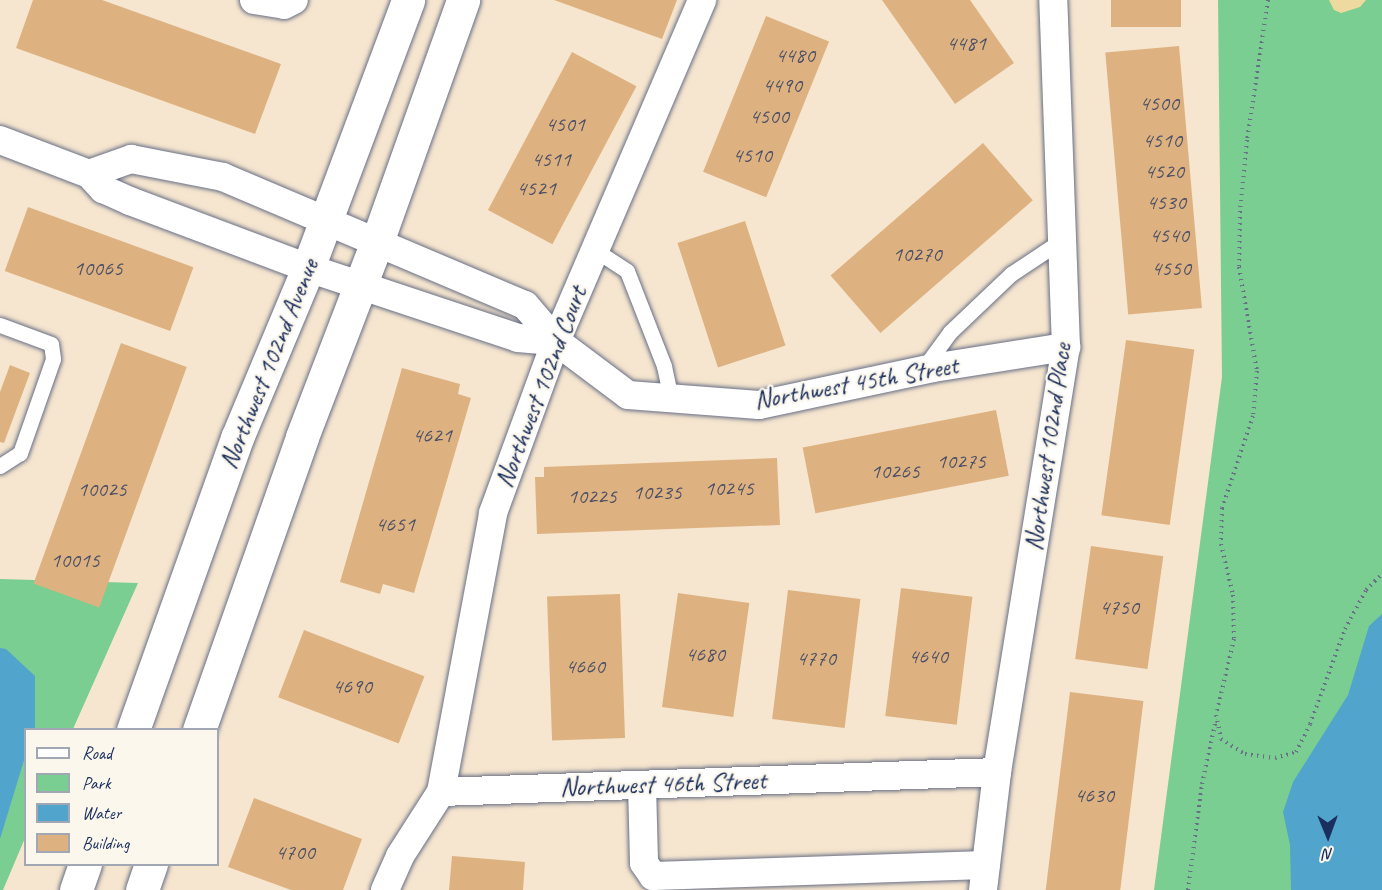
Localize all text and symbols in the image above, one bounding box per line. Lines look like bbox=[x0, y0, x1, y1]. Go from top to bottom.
house number: 4481 bbox=[946, 31, 986, 57]
house number: 4480 bbox=[775, 43, 815, 69]
house number: 4490 bbox=[762, 73, 802, 99]
house number: 4500 bbox=[1139, 91, 1179, 117]
house number: 4500 bbox=[749, 104, 789, 130]
house number: 4501 bbox=[545, 112, 585, 138]
house number: 4510 bbox=[1142, 128, 1182, 154]
house number: 4510 bbox=[732, 143, 772, 169]
house number: 4511 bbox=[531, 147, 571, 173]
house number: 4520 bbox=[1144, 159, 1184, 185]
house number: 4521 bbox=[516, 176, 556, 202]
house number: 4530 bbox=[1146, 190, 1186, 216]
house number: 4540 bbox=[1149, 223, 1189, 249]
house number: 10270 bbox=[892, 242, 942, 268]
street label: Northwest 102nd Avenue bbox=[213, 255, 325, 473]
house number: 10065 bbox=[73, 256, 123, 282]
house number: 4550 bbox=[1151, 256, 1191, 282]
street label: Northwest 102nd Court bbox=[488, 282, 594, 492]
street label: Northwest 102nd Place bbox=[1018, 341, 1078, 553]
street label: Northwest 45th Street bbox=[751, 350, 961, 416]
house number: 4621 bbox=[412, 423, 452, 449]
house number: 10275 bbox=[936, 449, 986, 475]
house number: 10265 bbox=[870, 459, 920, 485]
house number: 10245 bbox=[704, 476, 754, 502]
house number: 10025 bbox=[77, 477, 127, 503]
house number: 10235 bbox=[632, 480, 682, 506]
house number: 10225 bbox=[567, 484, 617, 510]
house number: 4651 bbox=[375, 512, 415, 538]
house number: 10015 bbox=[50, 548, 100, 574]
house number: 4750 bbox=[1099, 595, 1139, 621]
house number: 4680 bbox=[685, 642, 725, 668]
house number: 4640 bbox=[908, 644, 948, 670]
house number: 4770 bbox=[796, 646, 836, 672]
house number: 4660 bbox=[565, 654, 605, 680]
house number: 4690 bbox=[332, 674, 372, 700]
legend bbox=[24, 728, 219, 866]
text: Road bbox=[82, 742, 112, 764]
street label: Northwest 46th Street bbox=[559, 765, 767, 803]
text: Park bbox=[82, 772, 111, 794]
house number: 4630 bbox=[1074, 783, 1114, 809]
text: Water bbox=[82, 802, 121, 824]
north arrow bbox=[1298, 806, 1358, 866]
text: Building bbox=[82, 832, 129, 854]
house number: 4700 bbox=[275, 840, 315, 866]
text: N bbox=[1323, 844, 1333, 864]

